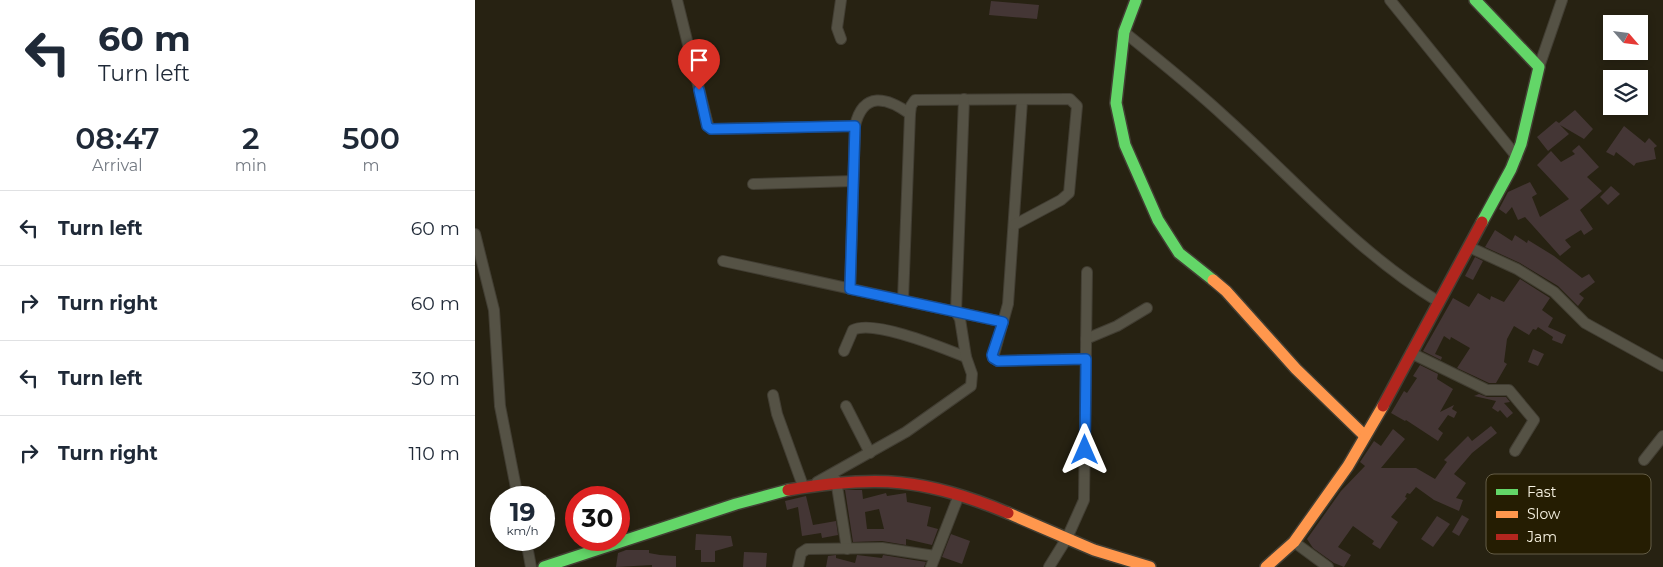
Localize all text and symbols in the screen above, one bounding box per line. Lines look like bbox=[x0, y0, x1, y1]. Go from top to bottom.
north arrow bbox=[1603, 15, 1647, 60]
map controls bbox=[1603, 15, 1648, 115]
text: 60 m bbox=[98, 17, 191, 60]
icon: left bbox=[15, 20, 80, 85]
pin bbox=[678, 39, 720, 90]
icon: arrive bbox=[685, 46, 713, 74]
text: Turn left bbox=[98, 60, 190, 87]
button: layers bbox=[1603, 70, 1648, 115]
text: 08:47 bbox=[75, 120, 160, 157]
text: 2 bbox=[242, 120, 259, 157]
text: 500 bbox=[342, 120, 400, 157]
text: Arrival bbox=[92, 156, 143, 175]
text: min bbox=[235, 156, 267, 175]
text: m bbox=[362, 156, 379, 175]
icon: left bbox=[15, 214, 43, 242]
text: Turn left bbox=[58, 217, 143, 240]
text: 60 m bbox=[411, 217, 460, 240]
icon: right bbox=[15, 289, 43, 317]
text: Turn right bbox=[58, 292, 158, 315]
text: 60 m bbox=[411, 292, 460, 315]
icon: left bbox=[15, 364, 43, 392]
text: Turn left bbox=[58, 367, 143, 390]
text: 30 m bbox=[412, 367, 460, 390]
position arrow bbox=[1058, 423, 1110, 475]
icon: right bbox=[15, 439, 43, 467]
text: Turn right bbox=[58, 442, 158, 465]
text: 110 m bbox=[409, 442, 460, 465]
legend bbox=[1486, 474, 1651, 554]
text: Fast bbox=[1527, 483, 1557, 501]
speed limit sign: 30 bbox=[565, 486, 630, 551]
text: 19 bbox=[510, 497, 535, 527]
text: Slow bbox=[1527, 505, 1561, 523]
text: km/h bbox=[506, 523, 539, 538]
text: Jam bbox=[1526, 528, 1557, 546]

